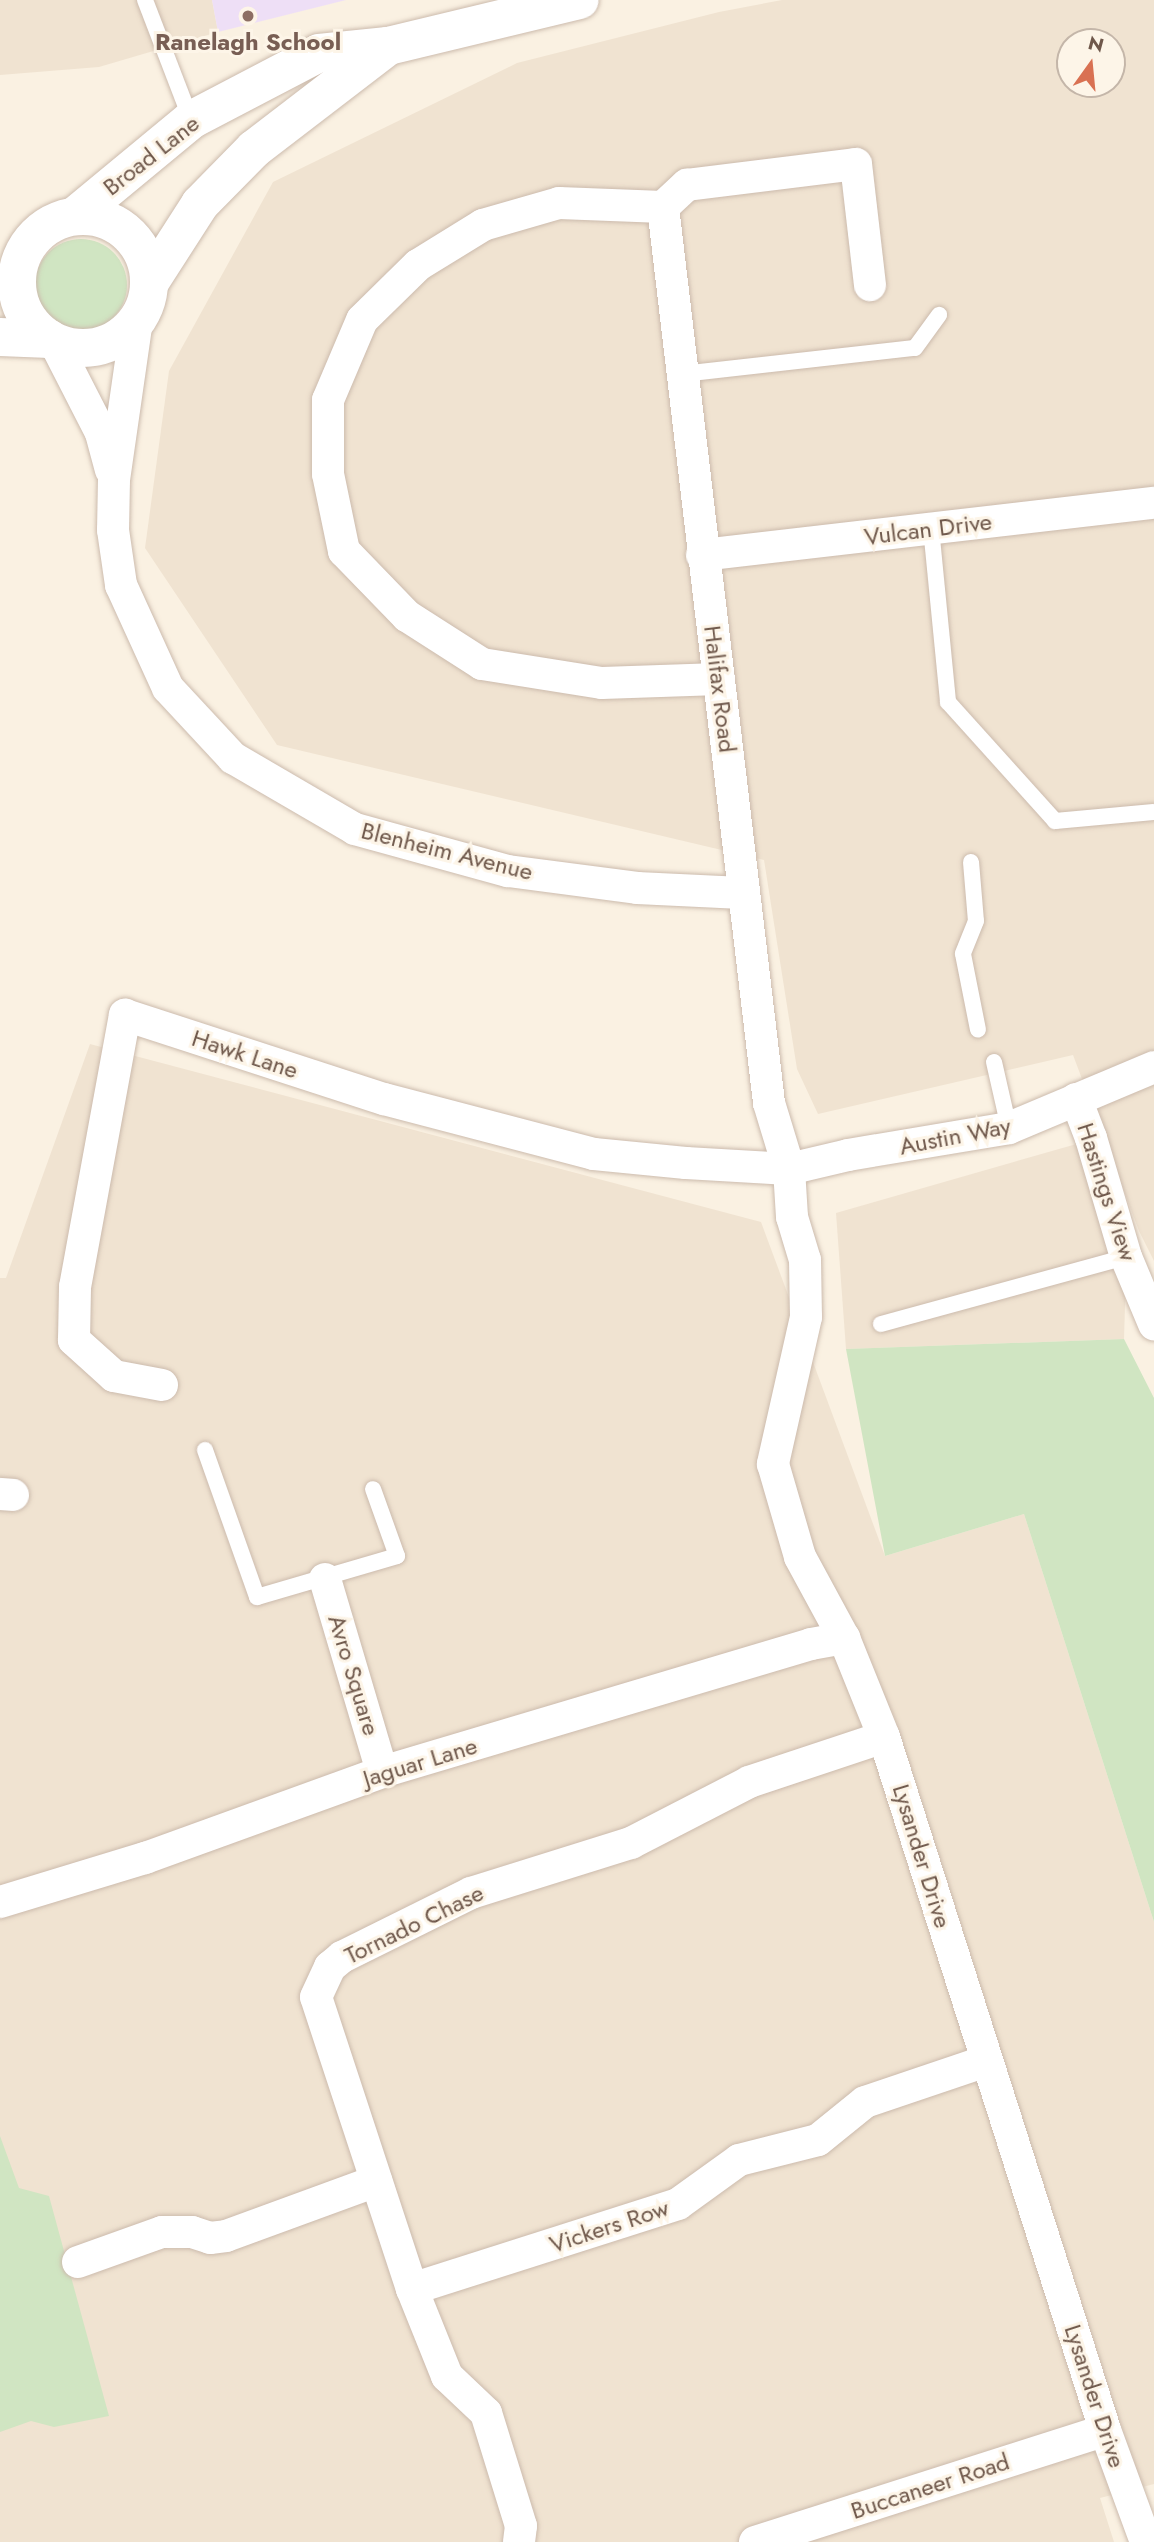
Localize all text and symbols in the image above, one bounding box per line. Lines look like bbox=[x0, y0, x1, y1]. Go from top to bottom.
marker: Ranelagh School bbox=[240, 8, 256, 24]
place label: Ranelagh School bbox=[155, 28, 341, 56]
north arrow bbox=[1056, 28, 1126, 98]
text: N bbox=[1085, 29, 1107, 59]
street label: Broad Lane bbox=[97, 109, 205, 201]
street label: Vulcan Drive bbox=[862, 507, 994, 551]
street label: Halifax Road bbox=[698, 624, 742, 754]
street label: Blenheim Avenue bbox=[358, 816, 536, 886]
street label: Hawk Lane bbox=[188, 1023, 302, 1085]
street label: Austin Way bbox=[897, 1111, 1013, 1161]
street label: Hastings View bbox=[1071, 1119, 1143, 1265]
street label: Avro Square bbox=[322, 1611, 386, 1739]
street label: Jaguar Lane bbox=[359, 1731, 481, 1793]
street label: Lysander Drive bbox=[886, 1781, 958, 1931]
street label: Tornado Chase bbox=[340, 1878, 488, 1970]
street label: Vickers Row bbox=[546, 2193, 672, 2259]
street label: Lysander Drive bbox=[1058, 2321, 1132, 2471]
street label: Buccaneer Road bbox=[847, 2447, 1013, 2525]

